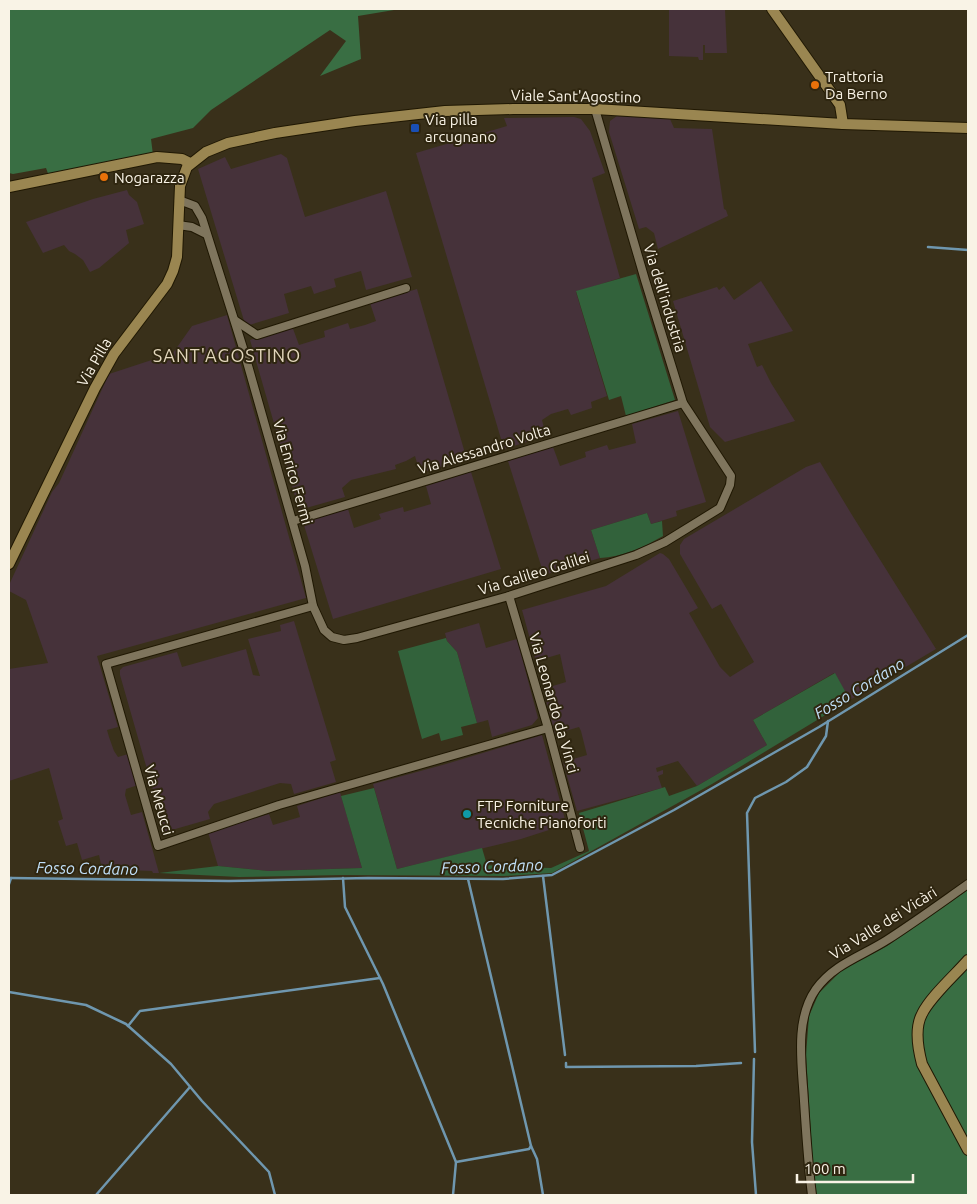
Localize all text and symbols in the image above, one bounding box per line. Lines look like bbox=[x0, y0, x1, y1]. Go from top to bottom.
place label: Trattoria Da Berno bbox=[825, 68, 888, 102]
marker: Trattoria Da Berno bbox=[809, 79, 821, 91]
street label: Viale Sant'Agostino bbox=[511, 86, 641, 106]
place label: Via pilla arcugnano bbox=[425, 111, 496, 145]
marker: Via pilla arcugnano bbox=[409, 122, 421, 134]
place label: Nogarazza bbox=[114, 169, 185, 186]
marker: Nogarazza bbox=[98, 171, 110, 183]
street label: Via dell'industria bbox=[640, 242, 690, 354]
street label: Via Pilla bbox=[73, 335, 115, 389]
district label: SANT'AGOSTINO bbox=[153, 345, 301, 365]
street label: Via Enrico Fermi bbox=[270, 417, 316, 527]
street label: Via Alessandro Volta bbox=[416, 421, 552, 477]
street label: Via Galileo Galilei bbox=[476, 548, 592, 598]
street label: Via Leonardo da Vinci bbox=[526, 631, 582, 775]
water label: Fosso Cordano bbox=[811, 654, 908, 722]
street label: Via Meucci bbox=[141, 763, 177, 837]
place label: FTP Forniture Tecniche Pianoforti bbox=[477, 797, 607, 831]
marker: FTP Forniture Tecniche Pianoforti bbox=[461, 808, 473, 820]
water label: Fosso Cordano bbox=[441, 855, 544, 877]
water label: Fosso Cordano bbox=[36, 858, 138, 878]
street label: Via Valle dei Vicàri bbox=[826, 883, 940, 963]
scale bar bbox=[797, 1152, 913, 1184]
text: 100 m bbox=[804, 1160, 846, 1177]

